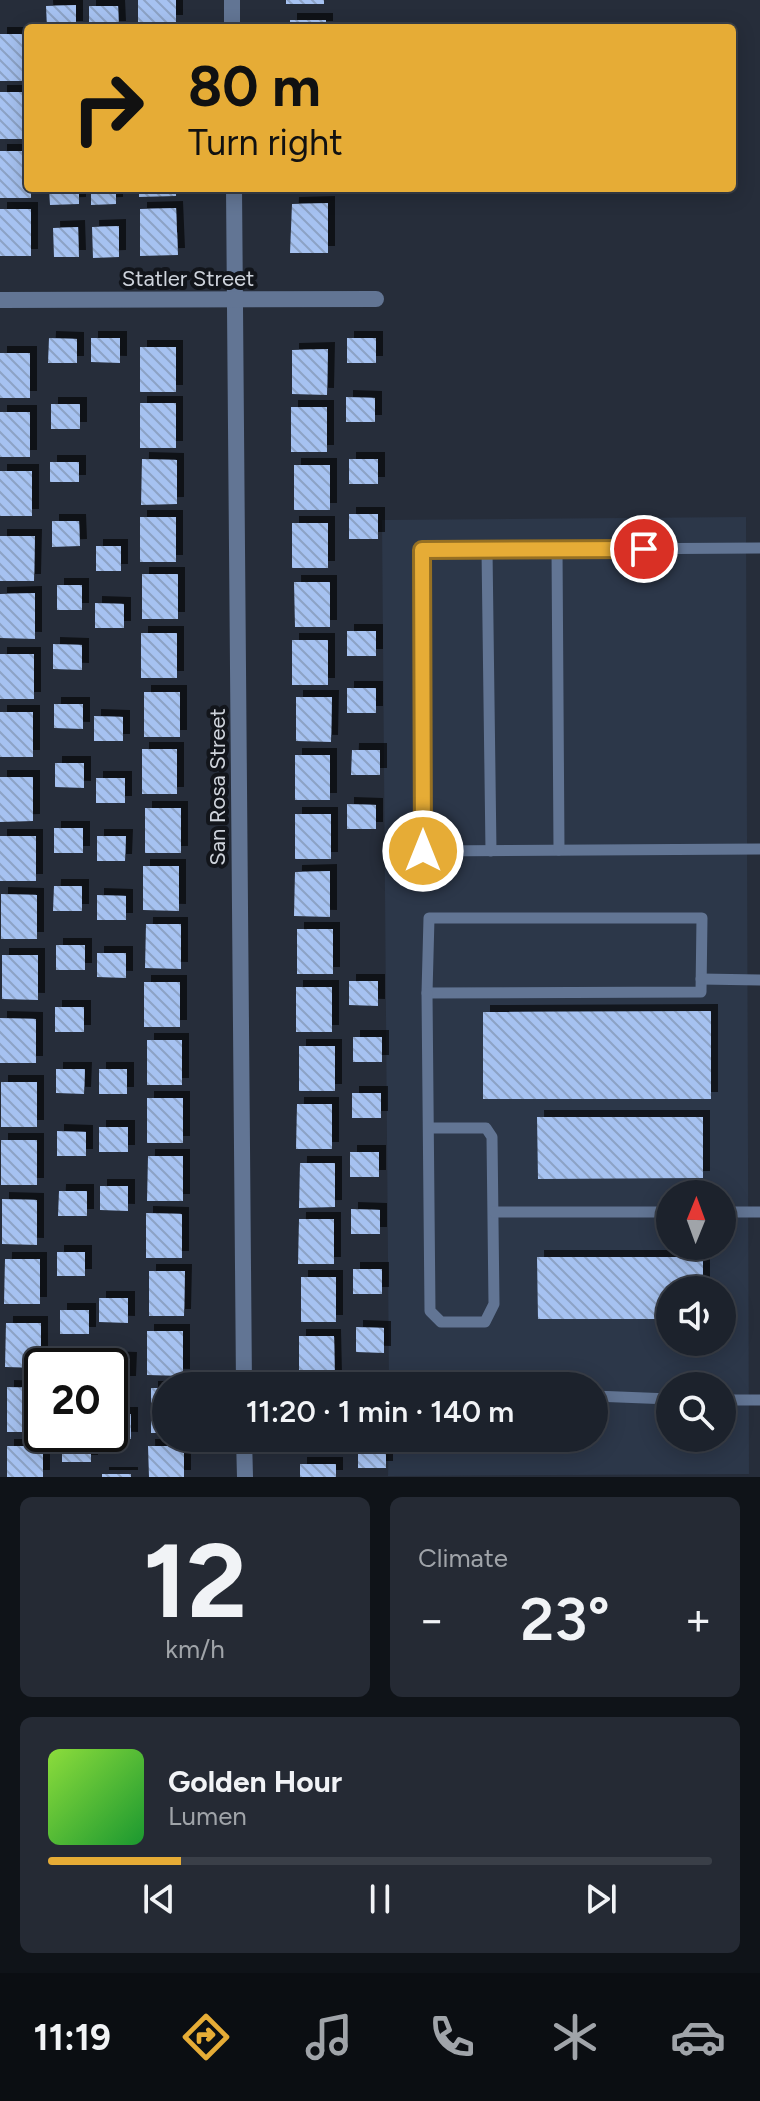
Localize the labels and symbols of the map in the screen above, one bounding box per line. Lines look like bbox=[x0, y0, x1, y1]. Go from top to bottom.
street label: Statler Street bbox=[122, 265, 254, 292]
pin bbox=[610, 515, 678, 583]
street label: San Rosa Street bbox=[204, 708, 231, 866]
position arrow bbox=[381, 809, 465, 893]
north arrow bbox=[656, 1180, 736, 1260]
speed limit sign: 20 bbox=[24, 1348, 128, 1452]

